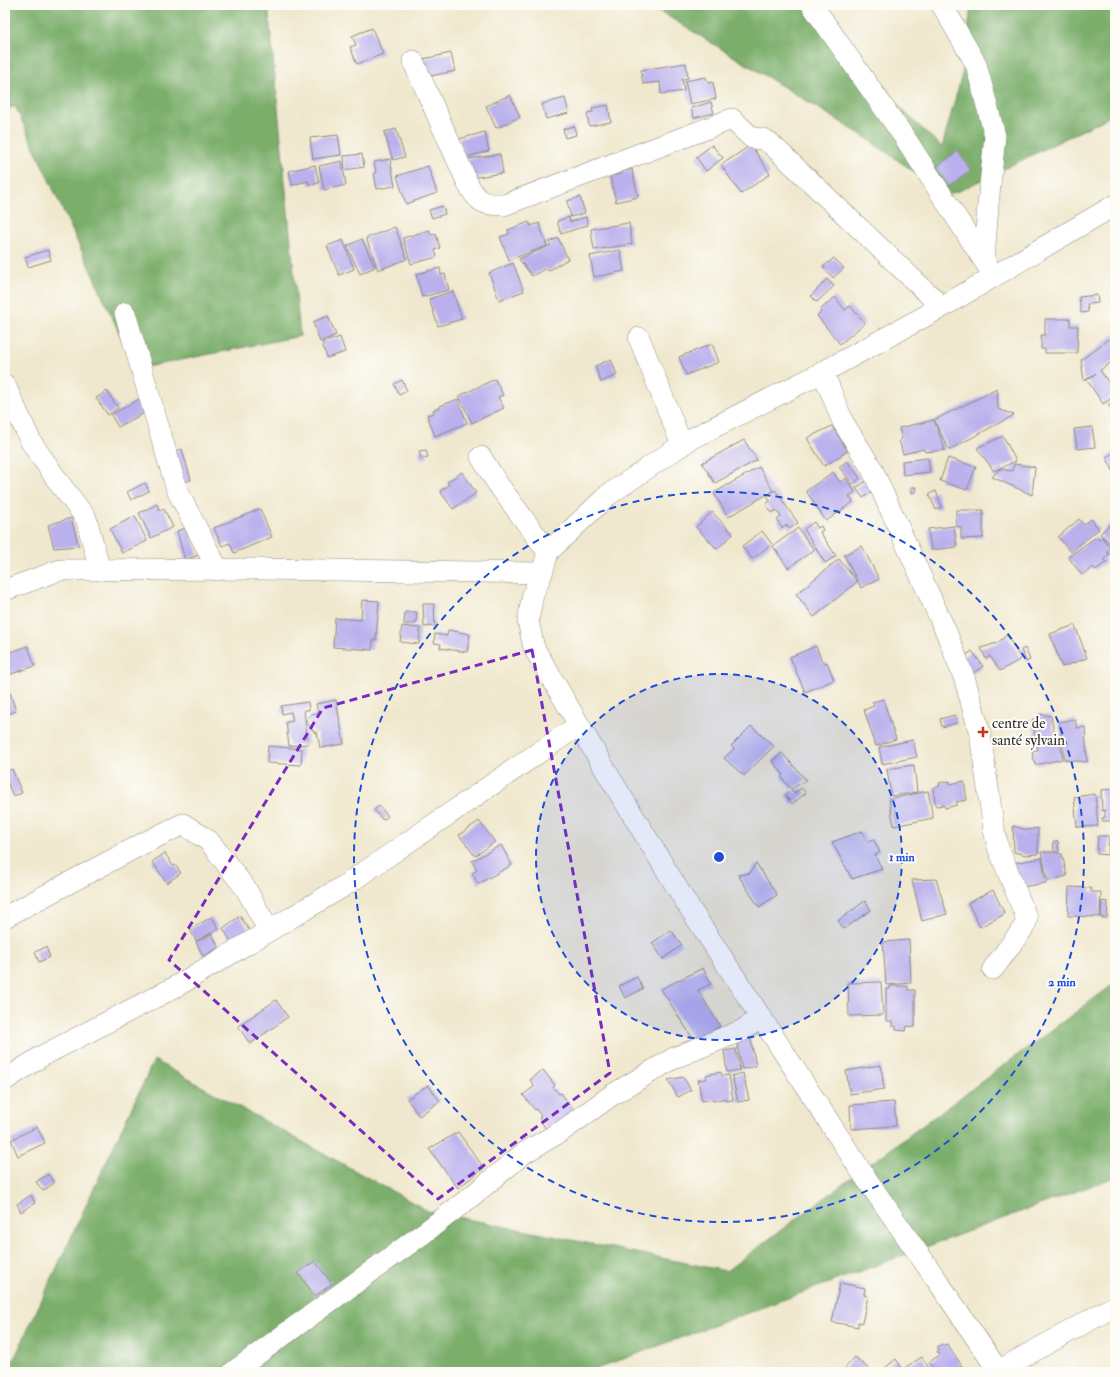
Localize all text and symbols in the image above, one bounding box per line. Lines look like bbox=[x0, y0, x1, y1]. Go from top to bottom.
place label: centre de santé sylvain bbox=[992, 714, 1065, 750]
marker: centre de santé sylvain bbox=[977, 726, 989, 738]
centre of rings bbox=[712, 850, 726, 864]
text: 1 min bbox=[889, 850, 916, 865]
text: 2 min bbox=[1048, 975, 1076, 990]

